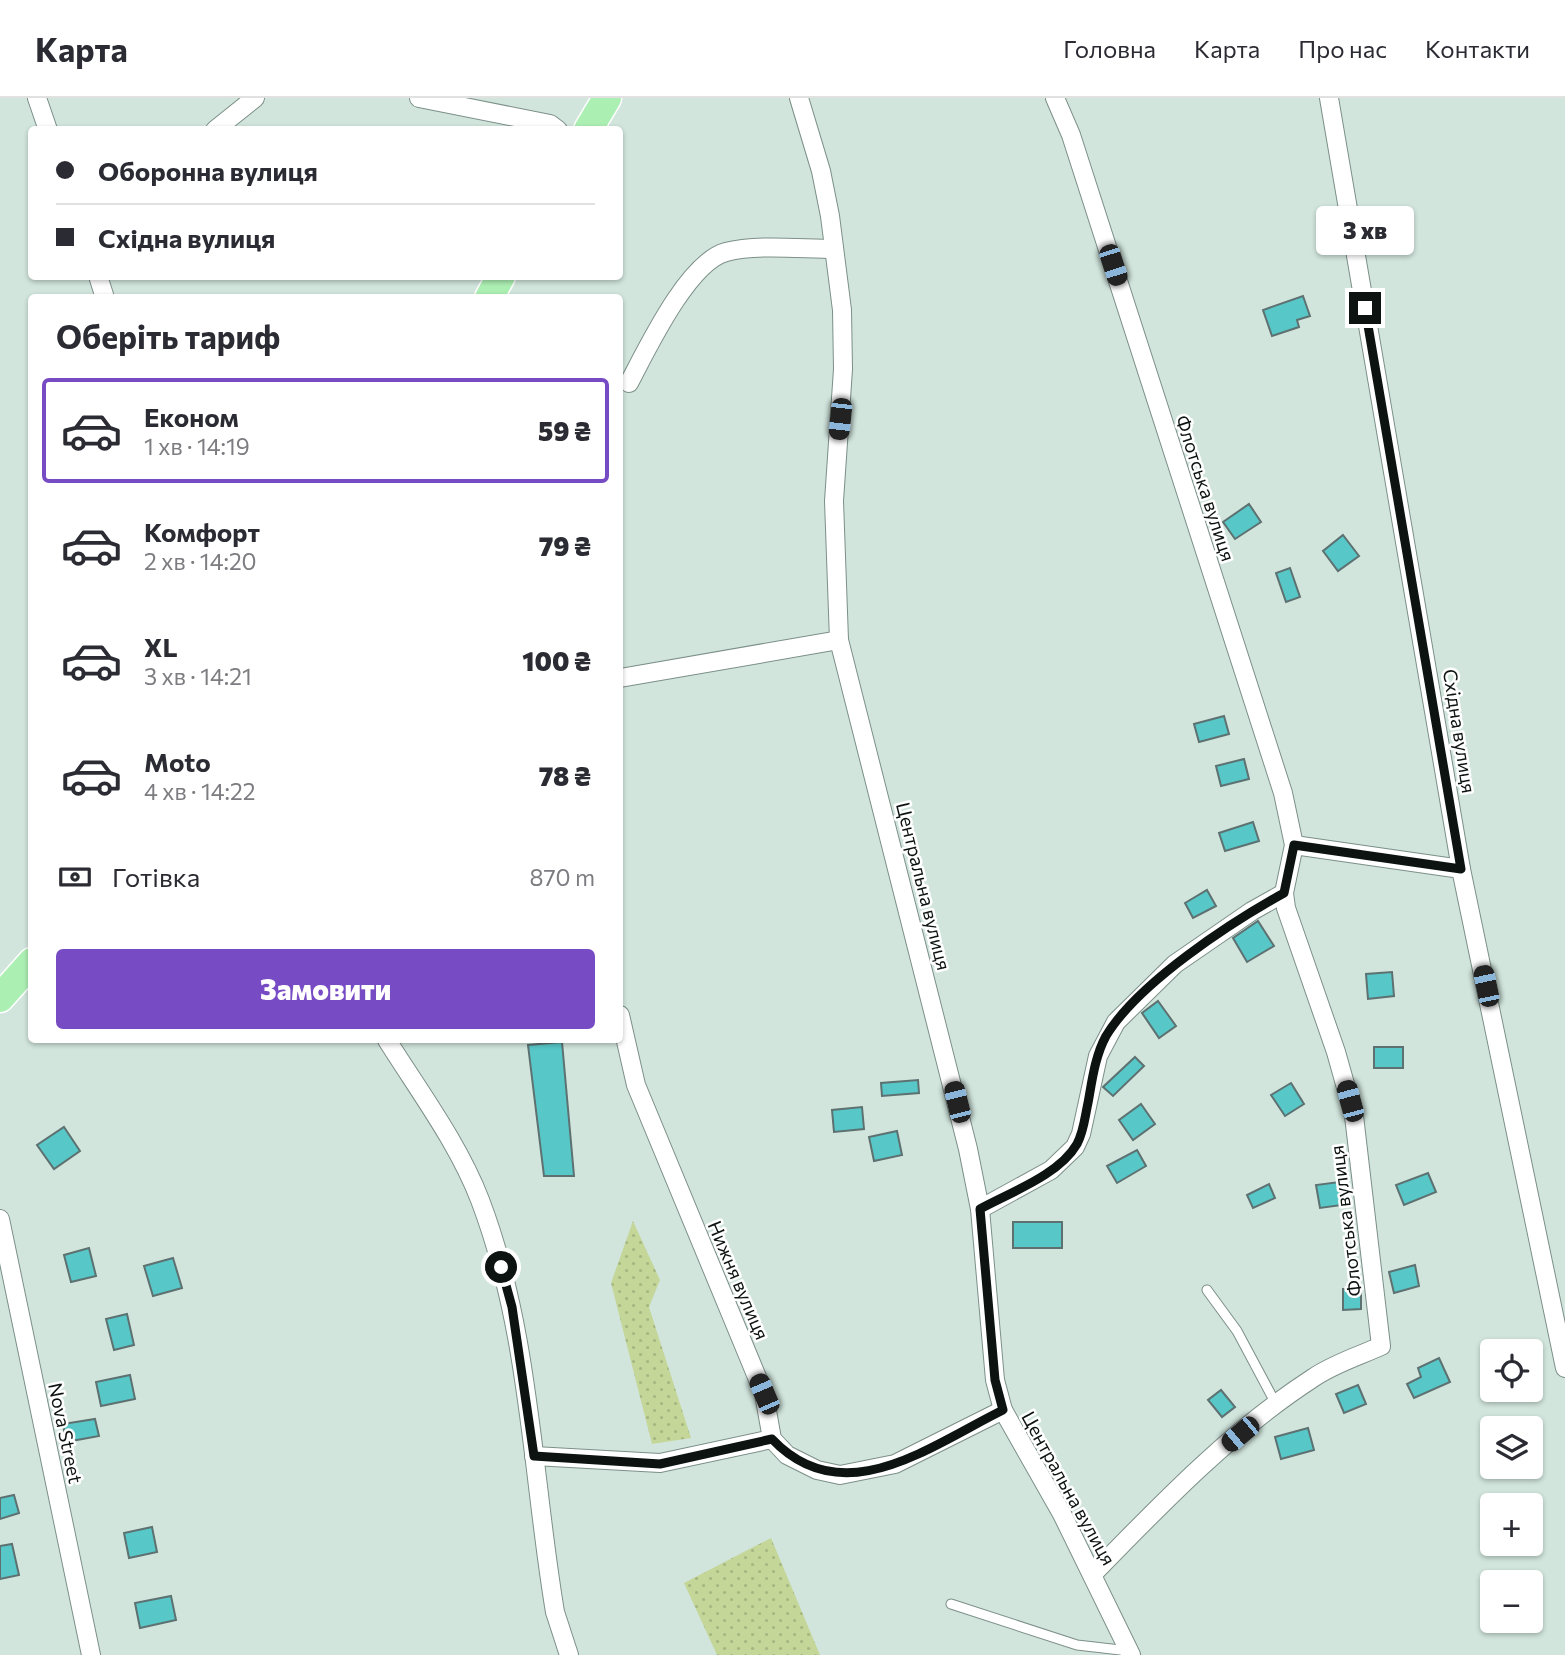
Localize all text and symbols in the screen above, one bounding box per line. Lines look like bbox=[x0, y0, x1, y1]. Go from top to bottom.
text: Карта bbox=[35, 28, 128, 69]
text: Головна bbox=[1063, 34, 1156, 63]
text: Карта bbox=[1194, 34, 1260, 63]
text: Про нас bbox=[1298, 34, 1387, 63]
text: Контакти bbox=[1425, 34, 1530, 63]
text: Оборонна вулиця bbox=[98, 155, 318, 186]
callout: 3 хв bbox=[1316, 206, 1414, 256]
text: 3 хв bbox=[1343, 216, 1387, 244]
text: Східна вулиця bbox=[98, 222, 275, 253]
car bbox=[1097, 242, 1130, 288]
route end bbox=[1349, 292, 1381, 324]
text: Оберіть тариф bbox=[56, 316, 280, 356]
car bbox=[828, 397, 853, 441]
icon: car bbox=[60, 399, 123, 462]
text: Економ bbox=[144, 401, 239, 432]
street label: Флотська вулиця bbox=[1172, 412, 1240, 564]
text: 59 ₴ bbox=[538, 415, 591, 446]
text: 1 хв · 14:19 bbox=[144, 432, 250, 460]
icon: car bbox=[60, 514, 123, 577]
text: Комфорт bbox=[144, 516, 260, 547]
text: 79 ₴ bbox=[539, 530, 591, 561]
text: 2 хв · 14:20 bbox=[144, 547, 257, 575]
icon: car bbox=[60, 629, 123, 692]
text: XL bbox=[144, 631, 178, 662]
text: 100 ₴ bbox=[522, 645, 591, 676]
text: 3 хв · 14:21 bbox=[144, 662, 252, 690]
street label: Східна вулиця bbox=[1439, 667, 1481, 795]
icon: car bbox=[60, 744, 123, 807]
text: Moto bbox=[144, 746, 211, 777]
text: 78 ₴ bbox=[539, 760, 591, 791]
text: 4 хв · 14:22 bbox=[144, 777, 255, 805]
street label: Центральна вулиця bbox=[892, 800, 956, 972]
icon: cash bbox=[56, 858, 94, 896]
text: Готівка bbox=[112, 861, 200, 892]
text: 870 m bbox=[530, 863, 595, 891]
button: Замовити bbox=[56, 949, 595, 1029]
car bbox=[1472, 963, 1501, 1009]
car bbox=[1335, 1078, 1366, 1124]
car bbox=[942, 1079, 973, 1125]
street label: Флотська вулиця bbox=[1324, 1144, 1366, 1298]
street label: Нижня вулиця bbox=[704, 1217, 774, 1343]
route start bbox=[485, 1251, 517, 1283]
map controls bbox=[1480, 1339, 1543, 1633]
button: locate bbox=[1480, 1339, 1543, 1402]
car bbox=[747, 1371, 782, 1417]
street label: Nova Street bbox=[44, 1381, 88, 1486]
street label: Центральна вулиця bbox=[1017, 1407, 1121, 1569]
car bbox=[1218, 1412, 1263, 1456]
button: layers bbox=[1480, 1416, 1543, 1479]
button: + bbox=[1480, 1493, 1543, 1556]
button: − bbox=[1480, 1570, 1543, 1633]

